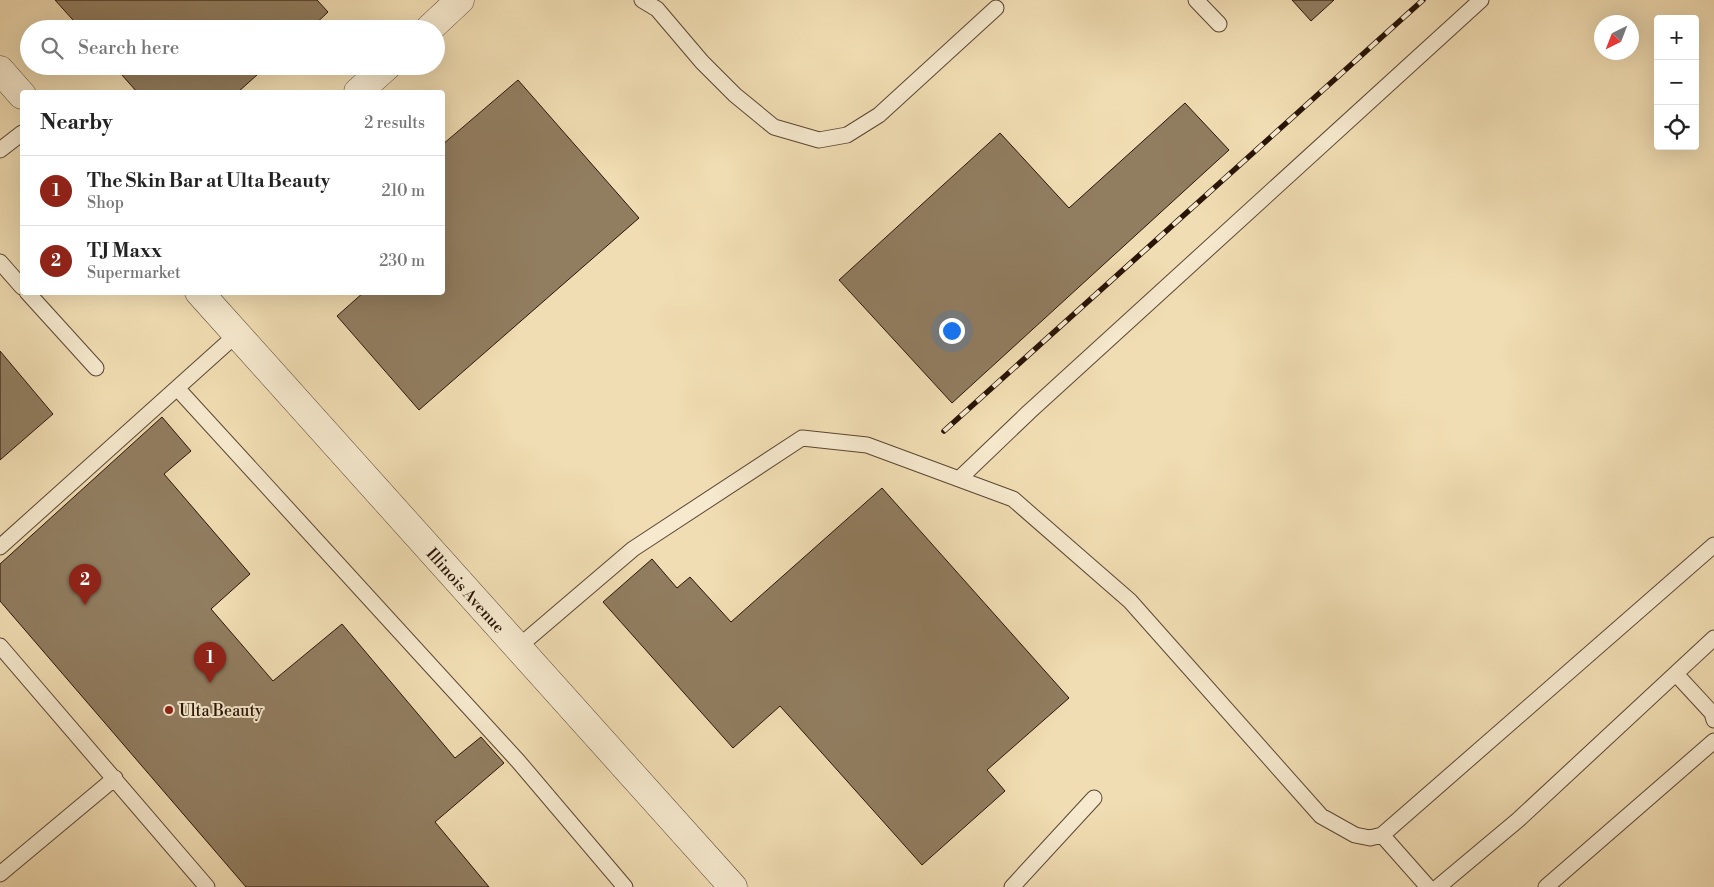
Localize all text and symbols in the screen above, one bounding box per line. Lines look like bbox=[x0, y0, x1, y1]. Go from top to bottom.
north arrow bbox=[1594, 15, 1639, 60]
map controls bbox=[1654, 15, 1699, 150]
button: + bbox=[1654, 15, 1699, 60]
search box bbox=[20, 20, 445, 75]
icon: search bbox=[38, 34, 66, 62]
text: Search here bbox=[78, 36, 179, 60]
button: − bbox=[1654, 60, 1699, 105]
button: locate bbox=[1654, 105, 1699, 150]
text: Nearby bbox=[40, 110, 113, 136]
text: 2 results bbox=[364, 113, 425, 133]
text: The Skin Bar at Ulta Beauty bbox=[87, 169, 330, 193]
text: 1 bbox=[52, 181, 60, 201]
text: 210 m bbox=[381, 181, 425, 201]
text: Shop bbox=[87, 193, 124, 213]
text: TJ Maxx bbox=[87, 239, 162, 263]
text: 2 bbox=[51, 251, 61, 271]
text: 230 m bbox=[379, 251, 425, 271]
text: Supermarket bbox=[87, 263, 181, 283]
your location bbox=[939, 318, 965, 344]
street label: Illinois Avenue bbox=[422, 544, 509, 637]
pin: 2 bbox=[69, 564, 101, 605]
pin: 1 bbox=[194, 642, 226, 683]
place label: Ulta Beauty bbox=[179, 701, 263, 721]
marker: Ulta Beauty bbox=[163, 704, 175, 716]

